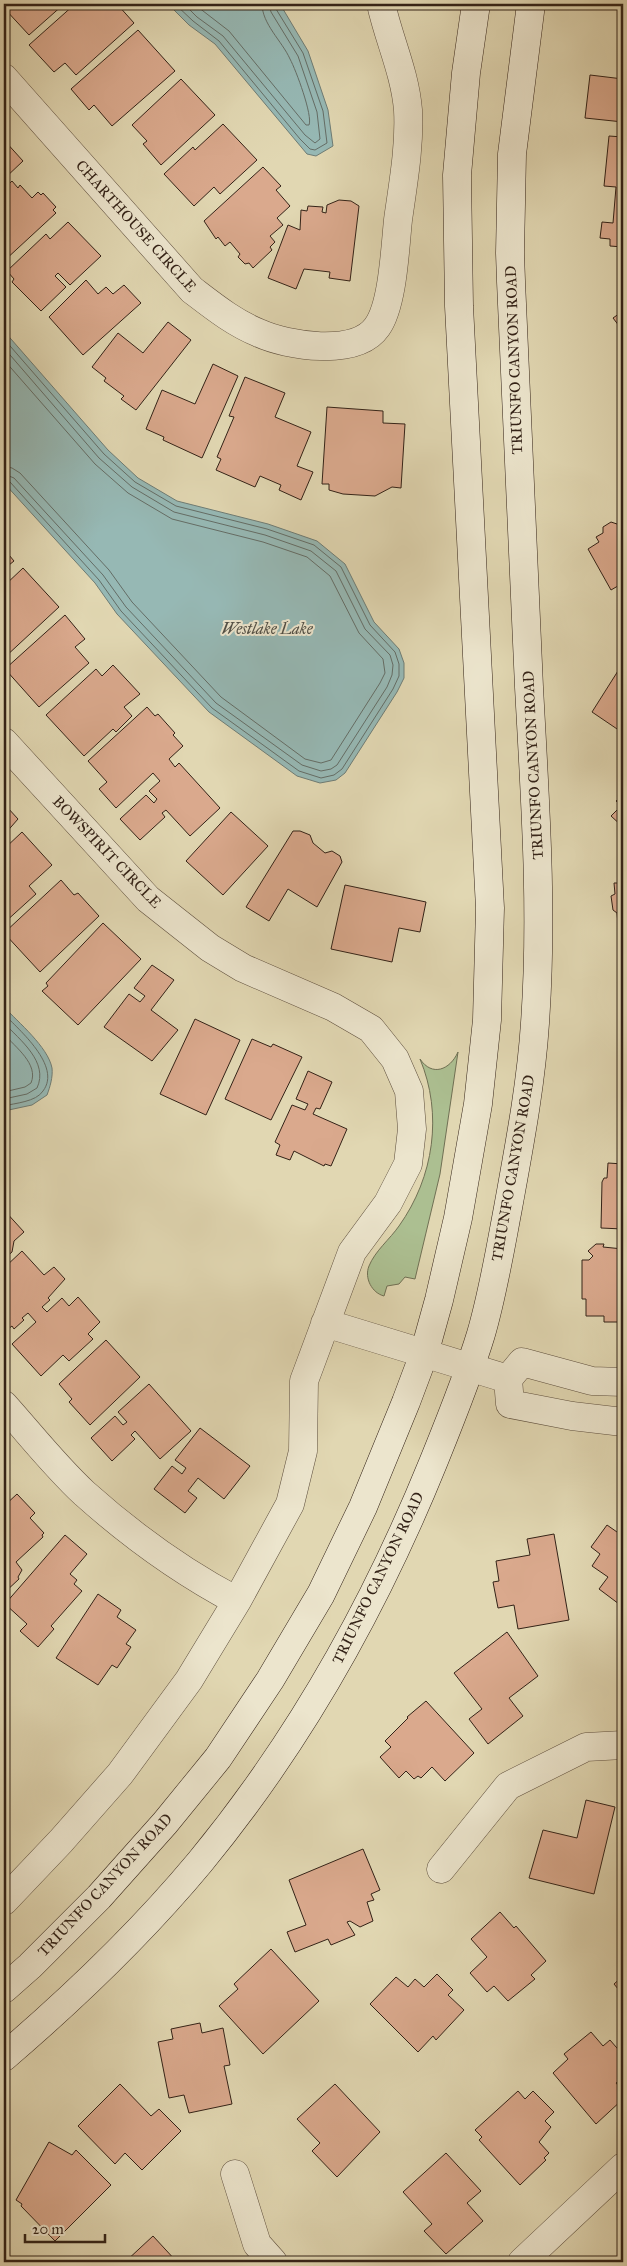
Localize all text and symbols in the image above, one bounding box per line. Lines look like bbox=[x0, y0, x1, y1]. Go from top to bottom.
street label: CHARTHOUSE CIRCLE bbox=[72, 156, 200, 296]
street label: TRIUNFO CANYON ROAD bbox=[502, 265, 526, 455]
water label: Westlake Lake bbox=[221, 619, 314, 638]
street label: TRIUNFO CANYON ROAD bbox=[519, 670, 547, 860]
street label: BOWSPIRIT CIRCLE bbox=[49, 792, 165, 912]
street label: TRIUNFO CANYON ROAD bbox=[488, 1073, 538, 1263]
street label: TRIUNFO CANYON ROAD bbox=[328, 1489, 428, 1667]
street label: TRIUNFO CANYON ROAD bbox=[34, 1810, 176, 1960]
scale bar bbox=[25, 2211, 105, 2243]
text: 20 m bbox=[32, 2220, 64, 2238]

